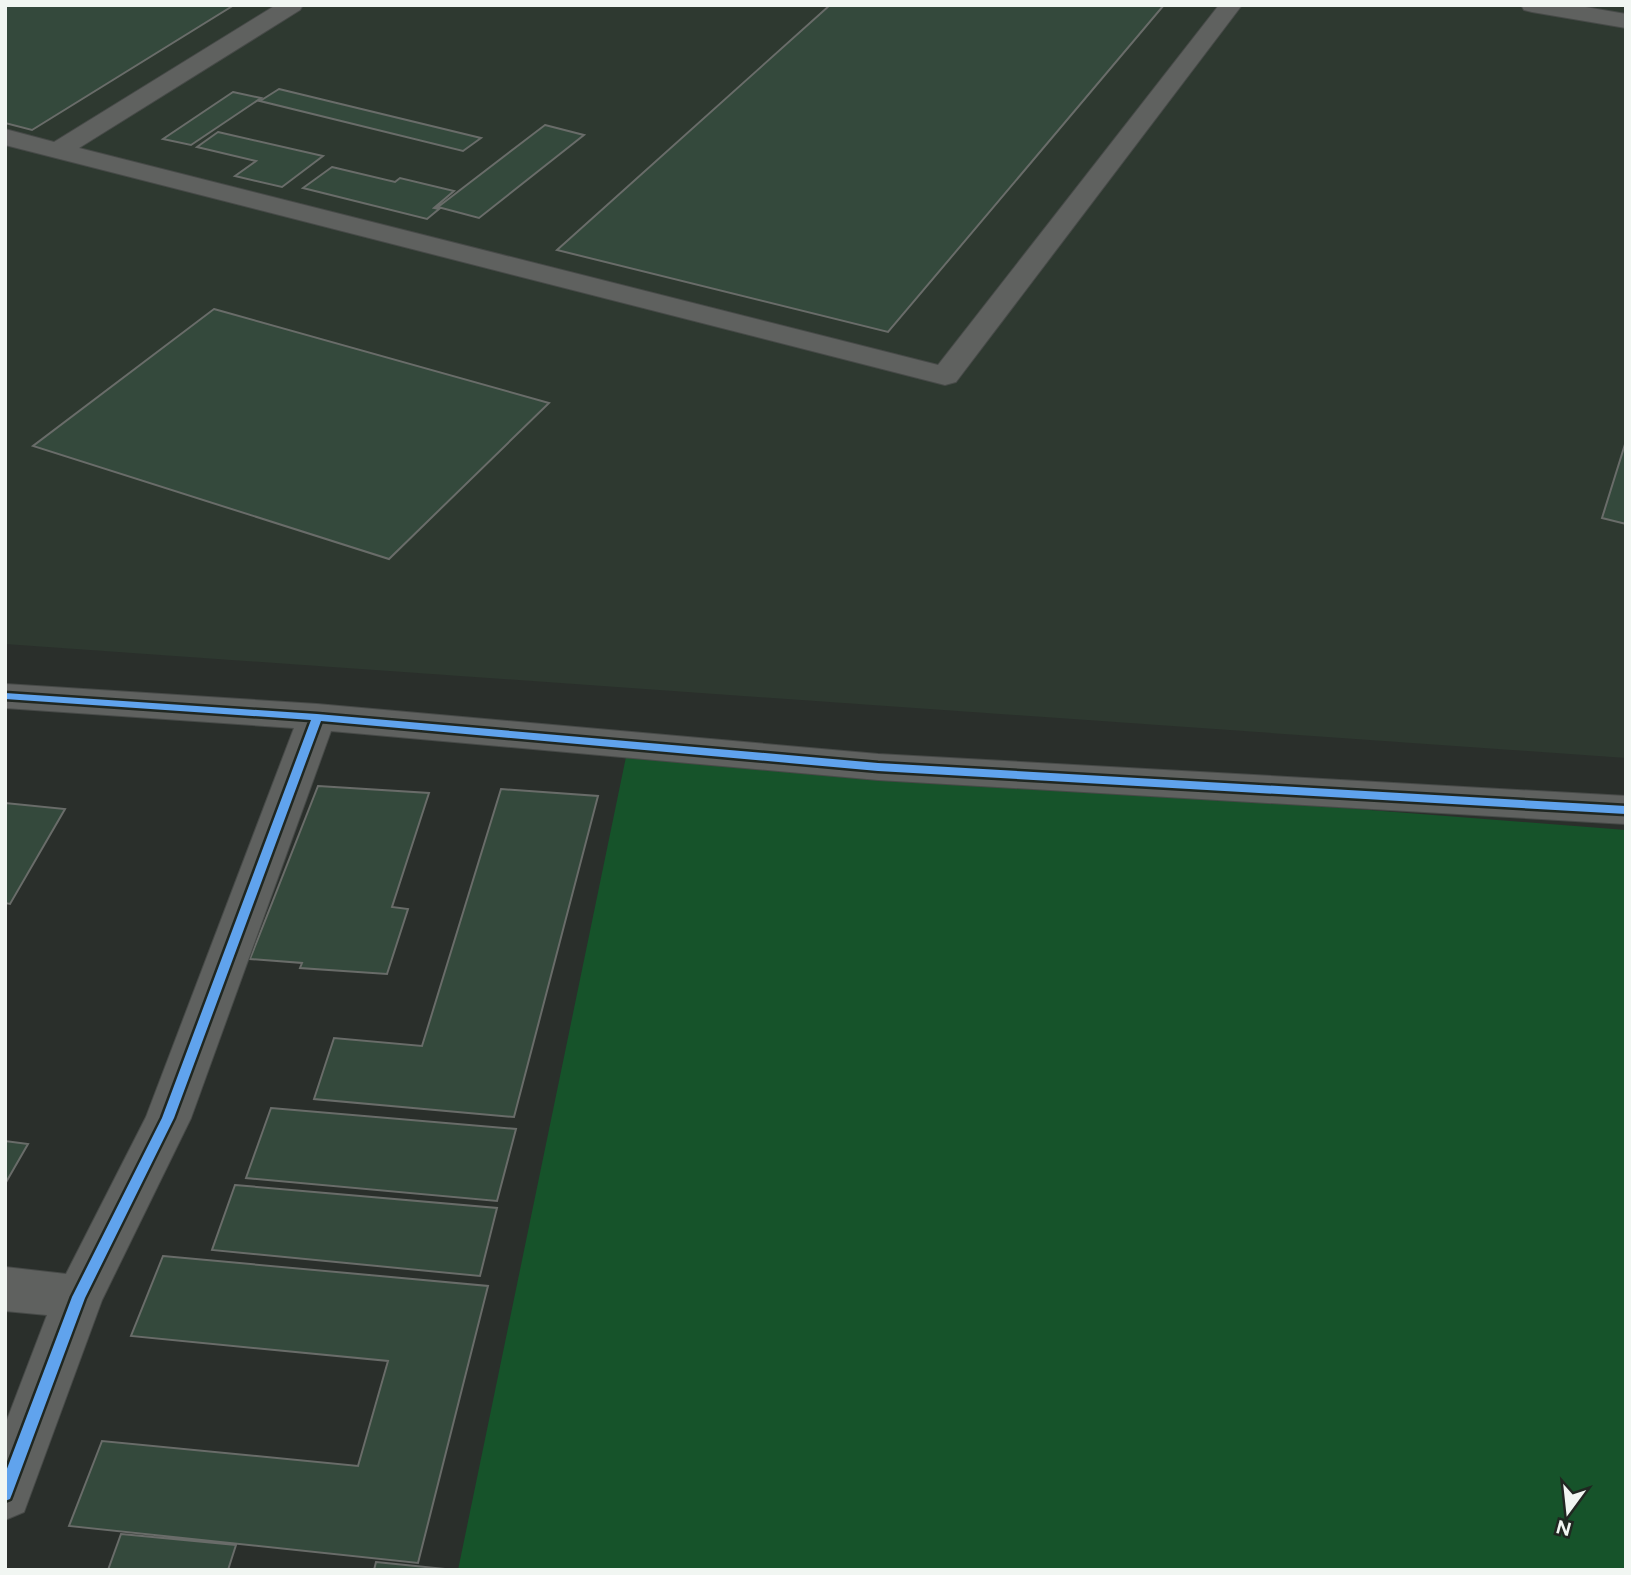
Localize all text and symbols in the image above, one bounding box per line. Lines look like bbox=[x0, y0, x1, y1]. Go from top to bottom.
north arrow bbox=[1533, 1477, 1603, 1547]
text: N bbox=[1554, 1515, 1574, 1541]

